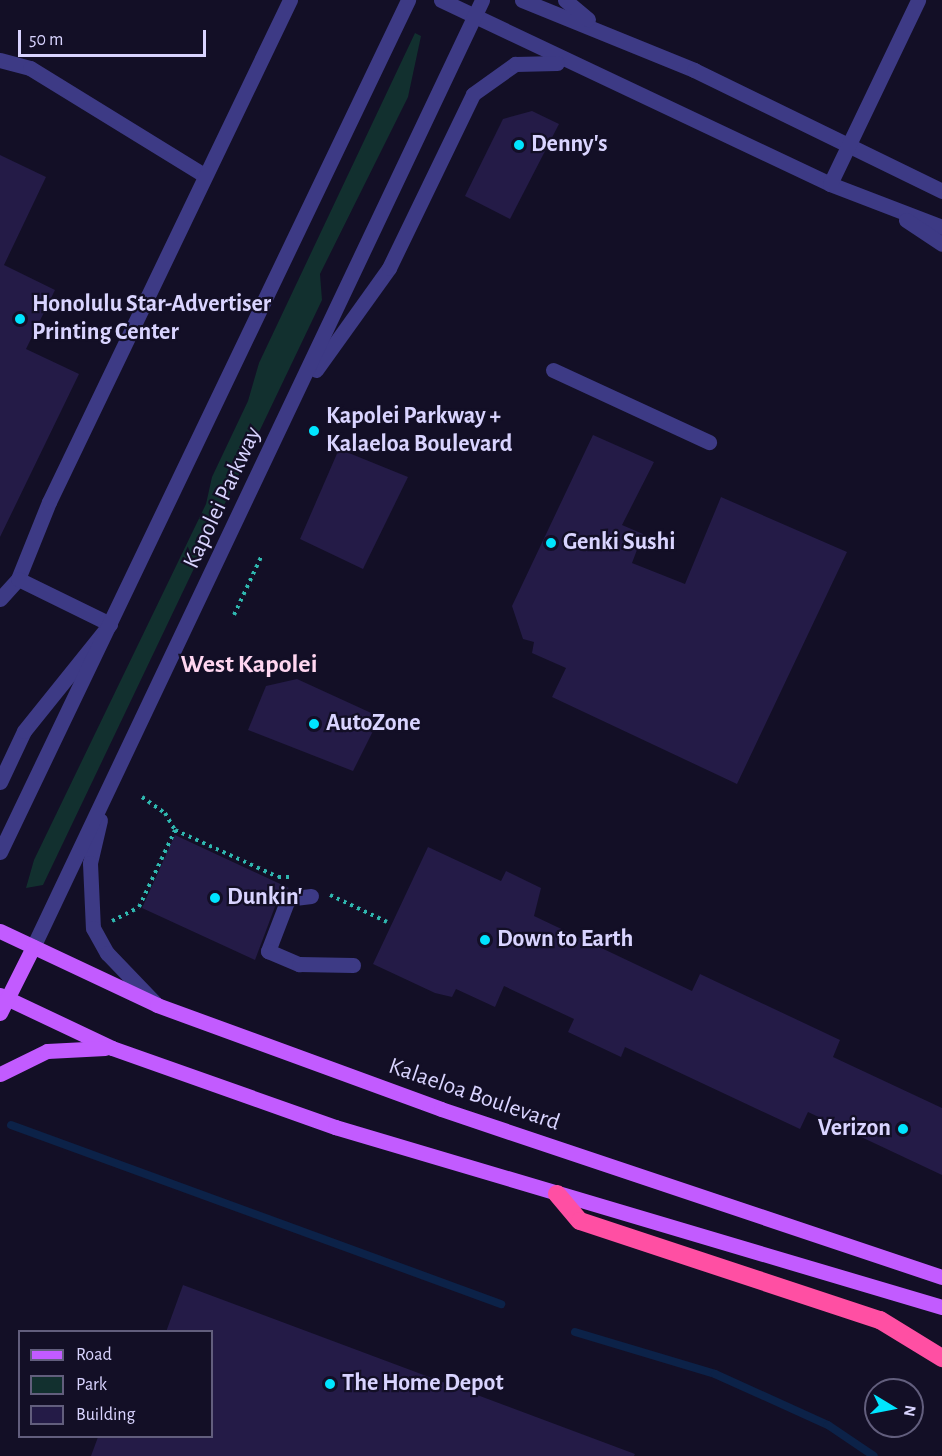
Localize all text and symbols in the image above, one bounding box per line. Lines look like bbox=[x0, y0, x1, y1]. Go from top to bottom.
scale bar bbox=[21, 18, 208, 56]
text: 50 m bbox=[29, 31, 63, 49]
place label: Denny's bbox=[531, 131, 608, 159]
marker: Denny's bbox=[512, 138, 526, 152]
place label: Honolulu Star-Advertiser Printing Center bbox=[32, 291, 271, 347]
marker: Honolulu Star-Advertiser Printing Center bbox=[13, 312, 27, 326]
place label: Kapolei Parkway + Kalaeloa Boulevard bbox=[326, 403, 512, 459]
street label: Kapolei Parkway bbox=[178, 423, 268, 573]
marker: Kapolei Parkway + Kalaeloa Boulevard bbox=[307, 424, 321, 438]
place label: Genki Sushi bbox=[563, 529, 676, 557]
marker: Genki Sushi bbox=[544, 536, 558, 550]
district label: West Kapolei bbox=[181, 649, 317, 681]
place label: AutoZone bbox=[326, 710, 421, 738]
marker: AutoZone bbox=[307, 717, 321, 731]
place label: Dunkin' bbox=[227, 884, 302, 912]
marker: Dunkin' bbox=[208, 891, 222, 905]
place label: Down to Earth bbox=[497, 926, 633, 954]
marker: Down to Earth bbox=[478, 933, 492, 947]
street label: Kalaeloa Boulevard bbox=[385, 1052, 563, 1138]
place label: Verizon bbox=[818, 1115, 891, 1143]
marker: Verizon bbox=[896, 1122, 910, 1136]
legend bbox=[18, 1330, 213, 1438]
text: Road bbox=[76, 1346, 112, 1364]
place label: The Home Depot bbox=[342, 1370, 504, 1398]
text: Park bbox=[76, 1376, 107, 1394]
marker: The Home Depot bbox=[323, 1377, 337, 1391]
north arrow bbox=[864, 1378, 924, 1438]
text: N bbox=[901, 1404, 919, 1418]
text: Building bbox=[76, 1406, 135, 1424]

